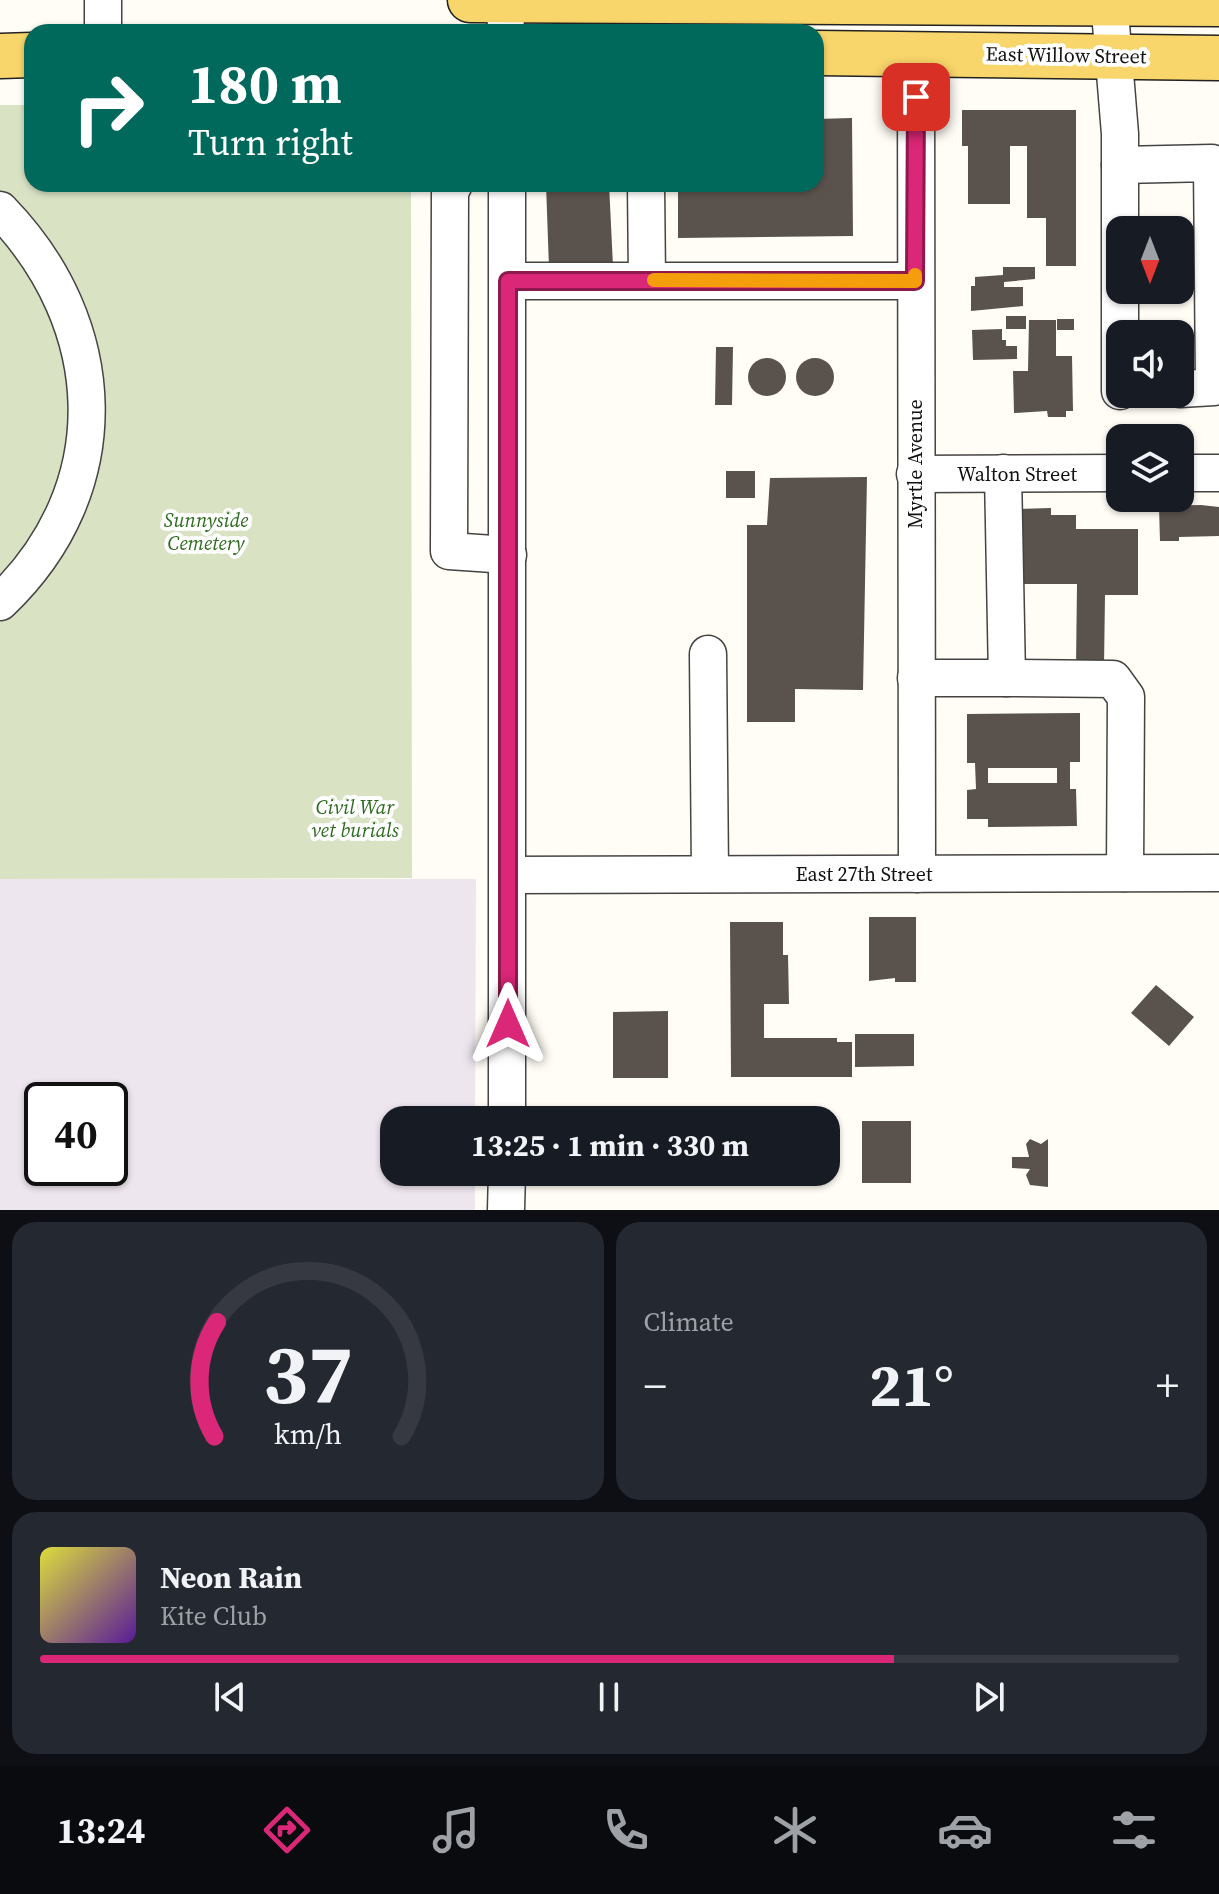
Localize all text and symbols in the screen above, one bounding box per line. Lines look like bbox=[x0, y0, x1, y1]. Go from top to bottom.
street label: East Willow Street bbox=[985, 40, 1147, 70]
text: 180 m bbox=[188, 45, 342, 122]
icon: right bbox=[56, 56, 160, 160]
pin bbox=[882, 63, 950, 131]
icon: arrive bbox=[894, 75, 938, 119]
text: Turn right bbox=[188, 118, 353, 167]
north arrow bbox=[1106, 216, 1194, 304]
map controls bbox=[1106, 216, 1194, 512]
button: sound bbox=[1106, 320, 1194, 408]
street label: Myrtle Avenue bbox=[901, 399, 929, 529]
button: layers bbox=[1106, 424, 1194, 512]
street label: Walton Street bbox=[957, 460, 1077, 488]
park label: Sunnyside Cemetery bbox=[164, 506, 248, 557]
park label: Civil War vet burials bbox=[311, 793, 400, 844]
street label: East 27th Street bbox=[796, 860, 933, 888]
position arrow bbox=[466, 982, 550, 1066]
speed limit sign: 40 bbox=[24, 1082, 128, 1186]
text: 13:25 · 1 min · 330 m bbox=[471, 1125, 749, 1166]
text: Climate bbox=[644, 1304, 734, 1340]
text: 37 bbox=[263, 1317, 353, 1431]
text: 21° bbox=[869, 1344, 954, 1426]
text: − bbox=[644, 1355, 667, 1416]
text: + bbox=[1156, 1355, 1179, 1416]
text: km/h bbox=[274, 1414, 342, 1454]
text: Neon Rain bbox=[160, 1557, 302, 1598]
text: Kite Club bbox=[160, 1598, 267, 1634]
icon: previous bbox=[208, 1675, 252, 1719]
icon: pause bbox=[587, 1675, 631, 1719]
icon: next bbox=[967, 1675, 1011, 1719]
icon: directions bbox=[259, 1802, 315, 1858]
icon: music bbox=[428, 1802, 484, 1858]
icon: phone bbox=[598, 1802, 654, 1858]
icon: climate bbox=[767, 1802, 823, 1858]
icon: car bbox=[937, 1802, 993, 1858]
icon: filters bbox=[1106, 1802, 1162, 1858]
text: 13:24 bbox=[57, 1806, 146, 1855]

